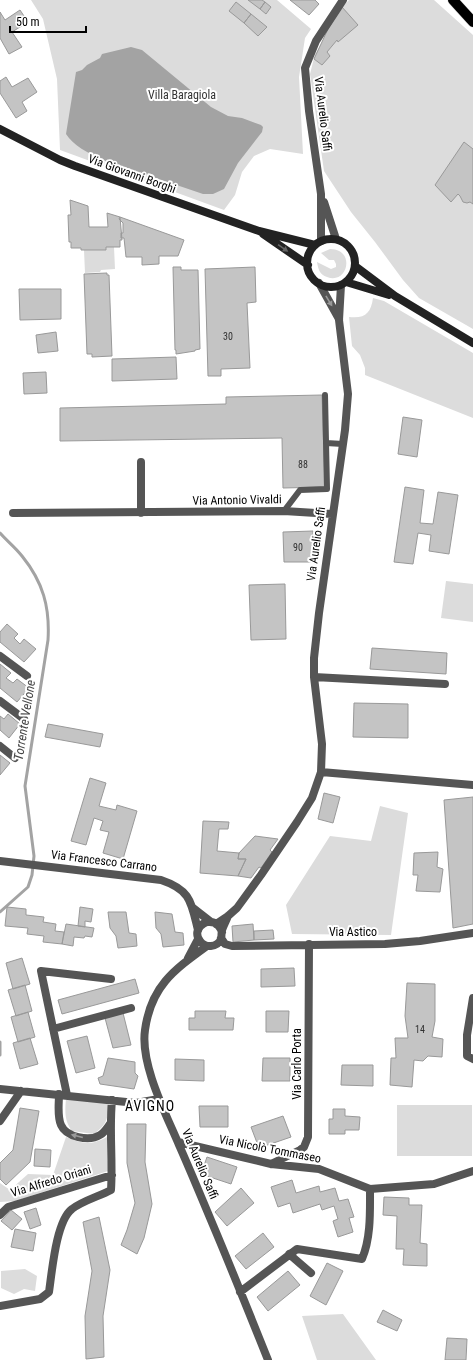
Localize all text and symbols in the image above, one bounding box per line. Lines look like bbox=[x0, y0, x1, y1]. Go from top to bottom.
scale bar bbox=[10, 8, 86, 34]
text: 50 m bbox=[16, 15, 40, 29]
street label: Via Aurelio Saffi bbox=[311, 76, 335, 152]
park label: Villa Baragiola bbox=[148, 88, 216, 102]
street label: Via Giovanni Borghi bbox=[86, 152, 178, 196]
one-way arrow bbox=[278, 244, 289, 252]
one-way arrow bbox=[326, 295, 333, 307]
house number: 30 bbox=[223, 331, 233, 342]
house number: 88 bbox=[298, 459, 308, 470]
street label: Via Antonio Vivaldi bbox=[192, 492, 282, 508]
street label: Via Aurelio Saffi bbox=[304, 506, 328, 582]
house number: 90 bbox=[293, 542, 303, 553]
water label: Torrente Vellone bbox=[11, 679, 38, 761]
street label: Via Francesco Carrano bbox=[50, 848, 158, 874]
street label: Via Astico bbox=[329, 925, 377, 939]
house number: 14 bbox=[415, 1024, 425, 1035]
street label: Via Carlo Porta bbox=[290, 1028, 304, 1100]
district label: AVIGNO bbox=[125, 1098, 175, 1114]
street label: Via Aurelio Saffi bbox=[179, 1127, 221, 1201]
one-way arrow bbox=[71, 1132, 83, 1138]
street label: Via Nicolò Tommaseo bbox=[218, 1132, 322, 1166]
street label: Via Alfredo Oriani bbox=[9, 1162, 93, 1200]

